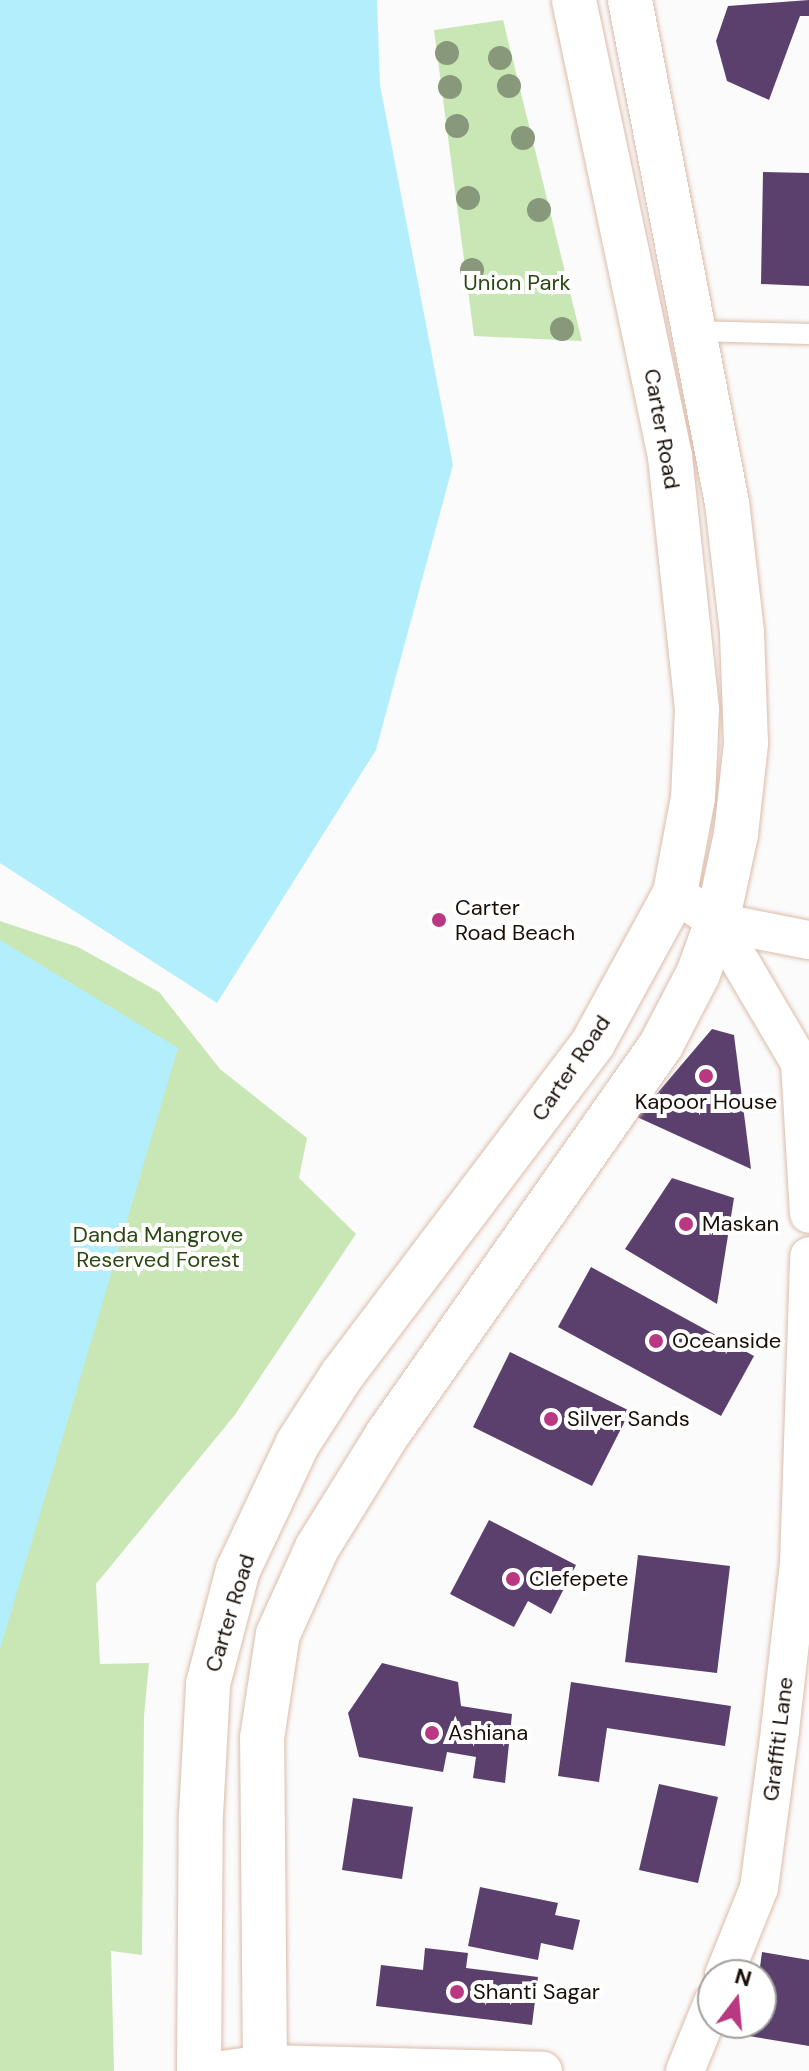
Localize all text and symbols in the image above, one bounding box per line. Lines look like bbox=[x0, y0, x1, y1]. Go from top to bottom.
park label: Union Park bbox=[463, 270, 571, 296]
street label: Carter Road bbox=[638, 367, 686, 491]
place label: Carter Road Beach bbox=[455, 894, 575, 946]
marker: Carter Road Beach bbox=[430, 911, 448, 929]
street label: Carter Road bbox=[526, 1010, 616, 1126]
marker: Kapoor House bbox=[697, 1067, 715, 1085]
place label: Kapoor House bbox=[635, 1089, 777, 1115]
place label: Maskan bbox=[702, 1211, 779, 1237]
marker: Maskan bbox=[677, 1215, 695, 1233]
park label: Danda Mangrove Reserved Forest bbox=[73, 1221, 243, 1272]
place label: Oceanside bbox=[672, 1328, 781, 1354]
marker: Oceanside bbox=[647, 1332, 665, 1350]
place label: Silver Sands bbox=[567, 1406, 690, 1432]
marker: Silver Sands bbox=[542, 1410, 560, 1428]
street label: Carter Road bbox=[200, 1551, 260, 1675]
place label: Clefepete bbox=[529, 1566, 628, 1592]
marker: Clefepete bbox=[504, 1570, 522, 1588]
street label: Graffiti Lane bbox=[757, 1675, 799, 1803]
place label: Ashiana bbox=[448, 1720, 528, 1746]
marker: Ashiana bbox=[423, 1724, 441, 1742]
north arrow bbox=[697, 1959, 777, 2039]
text: N bbox=[731, 1961, 755, 1994]
place label: Shanti Sagar bbox=[473, 1979, 600, 2005]
marker: Shanti Sagar bbox=[448, 1983, 466, 2001]

